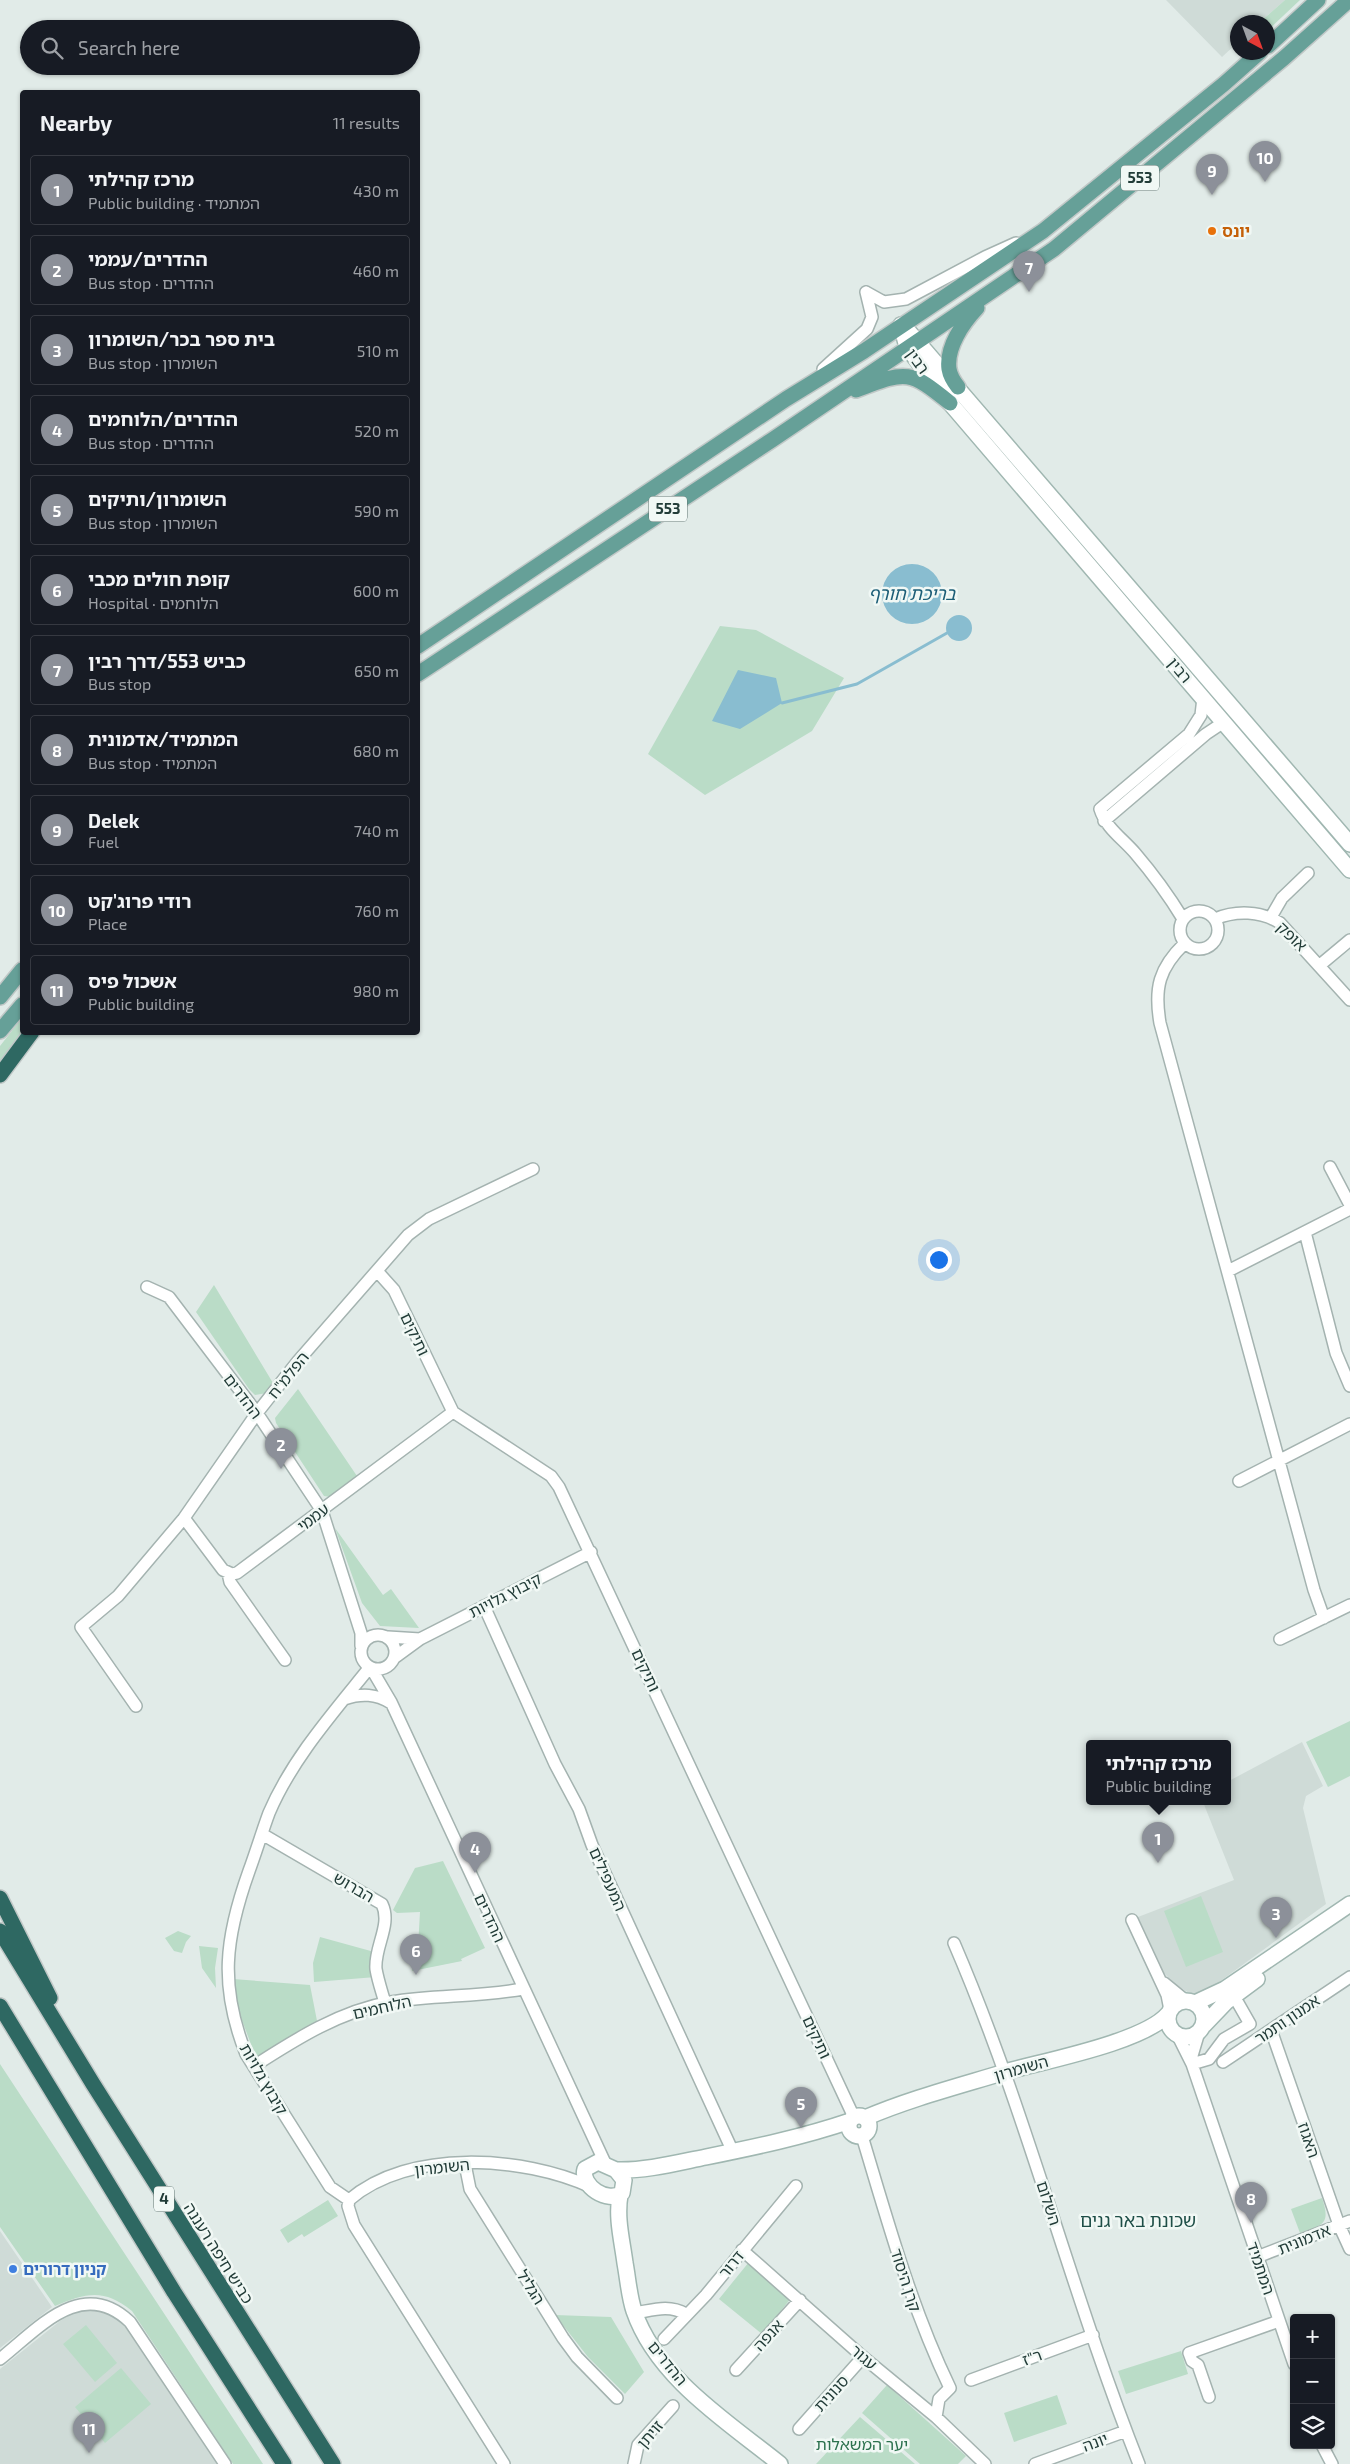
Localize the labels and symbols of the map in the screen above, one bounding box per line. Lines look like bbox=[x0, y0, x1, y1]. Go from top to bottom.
north arrow bbox=[1230, 15, 1275, 60]
pin: 10 bbox=[1249, 141, 1281, 182]
pin: 9 bbox=[1196, 154, 1228, 195]
road number: 553 bbox=[1121, 166, 1159, 190]
place label: יונס bbox=[1222, 221, 1250, 240]
marker: יונס bbox=[1206, 225, 1218, 237]
pin: 7 bbox=[1013, 251, 1045, 292]
street label: רבין bbox=[903, 344, 934, 377]
road number: 553 bbox=[649, 496, 687, 522]
water label: בריכת חורף bbox=[868, 582, 956, 604]
street label: רבין bbox=[1164, 653, 1196, 686]
street label: אופק bbox=[1273, 917, 1311, 954]
your location bbox=[926, 1247, 952, 1273]
street label: ותיקים bbox=[397, 1309, 434, 1358]
street label: הפלמ"ח bbox=[263, 1347, 312, 1402]
street label: ההדרים bbox=[220, 1369, 267, 1422]
pin: 2 bbox=[265, 1428, 297, 1469]
street label: עממי bbox=[293, 1498, 332, 1535]
street label: קיבוץ גלויות bbox=[465, 1568, 544, 1621]
street label: ותיקים bbox=[628, 1645, 665, 1694]
pin: 1 bbox=[1142, 1822, 1174, 1863]
pin: 4 bbox=[459, 1832, 491, 1873]
street label: המעפילים bbox=[586, 1844, 631, 1914]
street label: הברוש bbox=[331, 1867, 378, 1906]
street label: ההדרים bbox=[471, 1890, 510, 1945]
pin: 3 bbox=[1260, 1897, 1292, 1938]
pin: 6 bbox=[400, 1934, 432, 1975]
street label: אמנון ותמר bbox=[1251, 1990, 1323, 2047]
street label: הלוחמים bbox=[351, 1991, 413, 2022]
street label: ותיקים bbox=[799, 2012, 836, 2061]
street label: קיבוץ גלויות bbox=[236, 2040, 292, 2118]
street label: השומרון bbox=[992, 2051, 1050, 2084]
pin: 5 bbox=[785, 2087, 817, 2128]
street label: האגוז bbox=[1295, 2120, 1324, 2160]
street label: השומרון bbox=[413, 2154, 471, 2179]
street label: השלום bbox=[1033, 2178, 1066, 2227]
pin: 8 bbox=[1235, 2182, 1267, 2223]
road number: 4 bbox=[154, 2186, 174, 2212]
street label: כביש חיפה רעננה bbox=[181, 2199, 258, 2307]
district label: שכונת באר גנים bbox=[1080, 2209, 1196, 2231]
street label: אדמונית bbox=[1275, 2219, 1333, 2258]
street label: המתמיד bbox=[1244, 2239, 1279, 2297]
street label: דרור bbox=[714, 2246, 747, 2281]
street label: קרן היסוד bbox=[887, 2246, 926, 2314]
place label: קניון דרורים bbox=[23, 2259, 107, 2278]
marker: קניון דרורים bbox=[7, 2263, 19, 2275]
street label: הגליל bbox=[514, 2266, 549, 2308]
street label: אנפה bbox=[749, 2315, 787, 2354]
street label: ההדרים bbox=[645, 2337, 692, 2389]
street label: עגור bbox=[847, 2340, 881, 2373]
street label: ר"ז bbox=[1020, 2344, 1044, 2369]
street label: סנונית bbox=[809, 2371, 852, 2415]
pin: 11 bbox=[73, 2412, 105, 2453]
street label: זויתן bbox=[632, 2416, 667, 2452]
street label: יונה bbox=[1080, 2428, 1110, 2455]
park label: יער המשאלות bbox=[816, 2434, 908, 2453]

